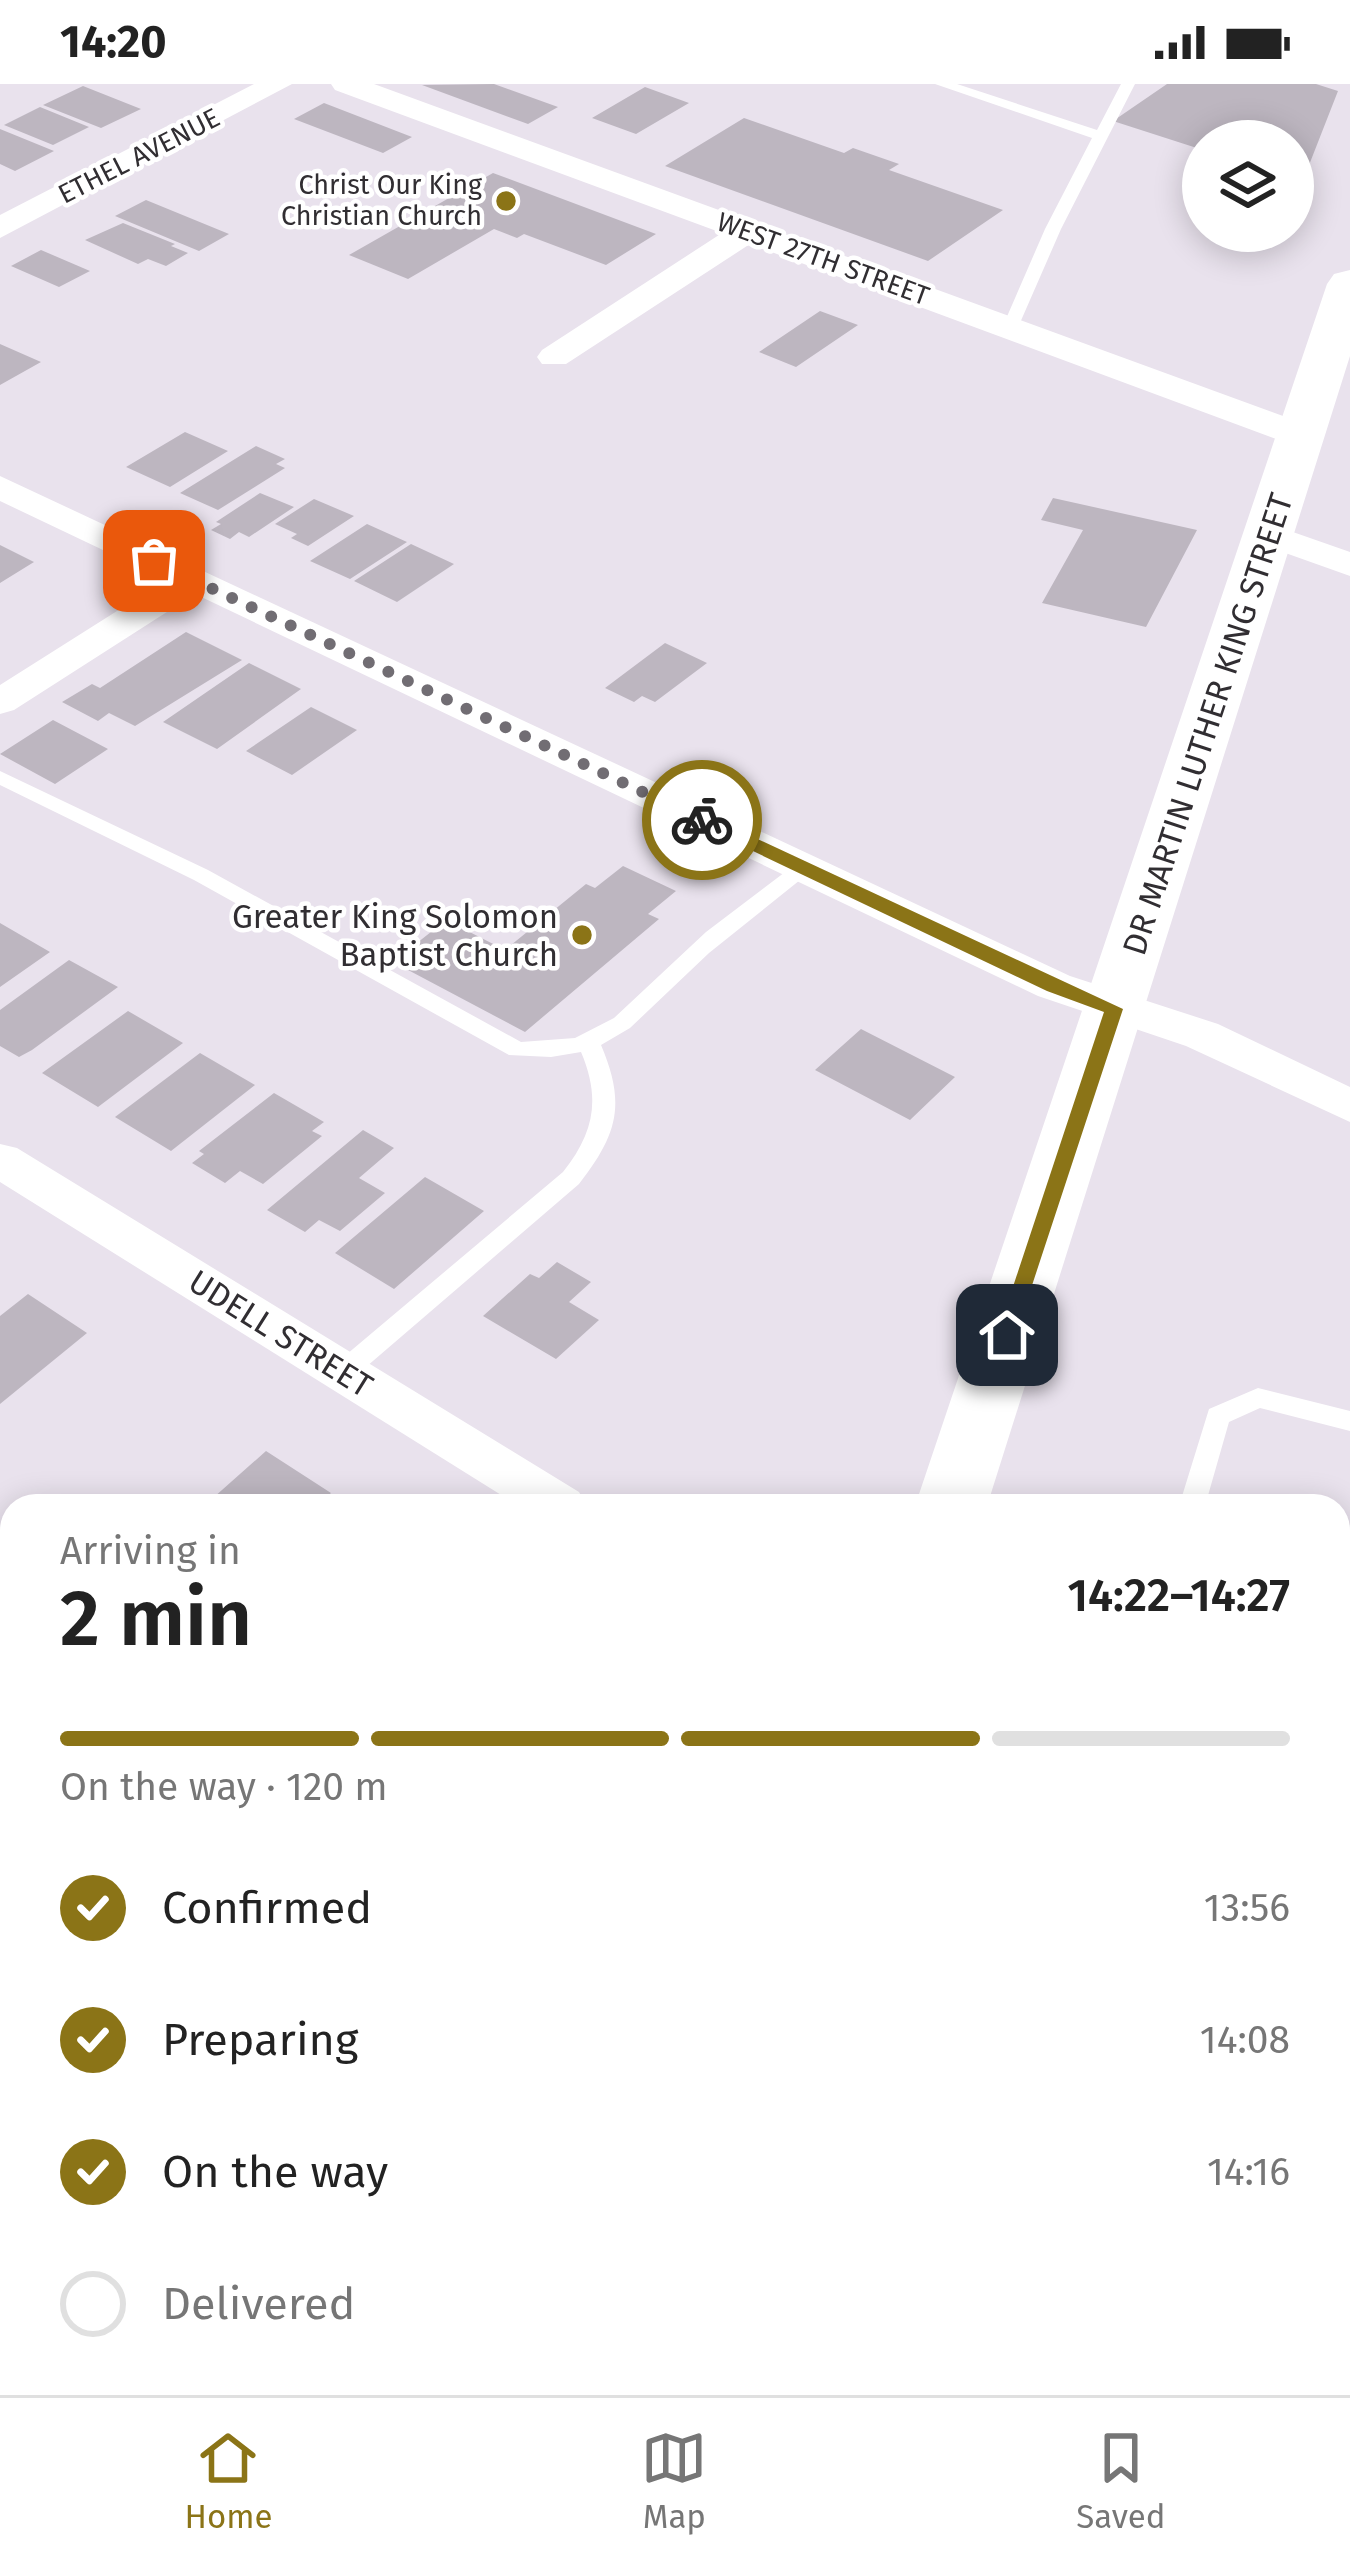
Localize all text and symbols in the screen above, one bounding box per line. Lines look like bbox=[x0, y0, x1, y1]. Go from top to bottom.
text: 14:20 bbox=[60, 15, 167, 69]
street label: ETHEL AVENUE bbox=[53, 102, 225, 210]
map controls bbox=[1182, 120, 1314, 252]
button: layers bbox=[1182, 120, 1314, 252]
place label: Christ Our King Christian Church bbox=[281, 169, 483, 232]
marker: Christ Our King Christian Church bbox=[493, 188, 519, 214]
street label: WEST 27TH STREET bbox=[712, 206, 934, 312]
street label: DR MARTIN LUTHER KING STREET bbox=[1114, 488, 1302, 960]
pin bbox=[103, 510, 205, 612]
icon: bag bbox=[121, 528, 187, 594]
courier bbox=[642, 760, 762, 880]
icon: bike bbox=[669, 787, 735, 853]
place label: Greater King Solomon Baptist Church bbox=[232, 897, 558, 975]
marker: Greater King Solomon Baptist Church bbox=[569, 922, 595, 948]
street label: UDELL STREET bbox=[181, 1262, 380, 1406]
pin bbox=[956, 1284, 1058, 1386]
icon: home bbox=[974, 1302, 1040, 1368]
text: Arriving in bbox=[60, 1528, 241, 1574]
text: 14:22–14:27 bbox=[1068, 1569, 1290, 1623]
text: 2 min bbox=[60, 1572, 252, 1666]
text: On the way · 120 m bbox=[60, 1764, 388, 1810]
icon: check bbox=[60, 1875, 126, 1941]
text: Confirmed bbox=[162, 1881, 372, 1935]
text: 13:56 bbox=[1204, 1885, 1290, 1931]
icon: check bbox=[60, 2007, 126, 2073]
text: Preparing bbox=[162, 2013, 358, 2067]
text: 14:08 bbox=[1200, 2017, 1290, 2063]
icon: check bbox=[60, 2139, 126, 2205]
text: On the way bbox=[162, 2145, 388, 2199]
text: 14:16 bbox=[1207, 2149, 1290, 2195]
text: Delivered bbox=[162, 2277, 355, 2331]
tab: Home bbox=[184, 2425, 272, 2537]
tab: Map bbox=[641, 2425, 707, 2537]
tab: Saved bbox=[1076, 2425, 1166, 2537]

